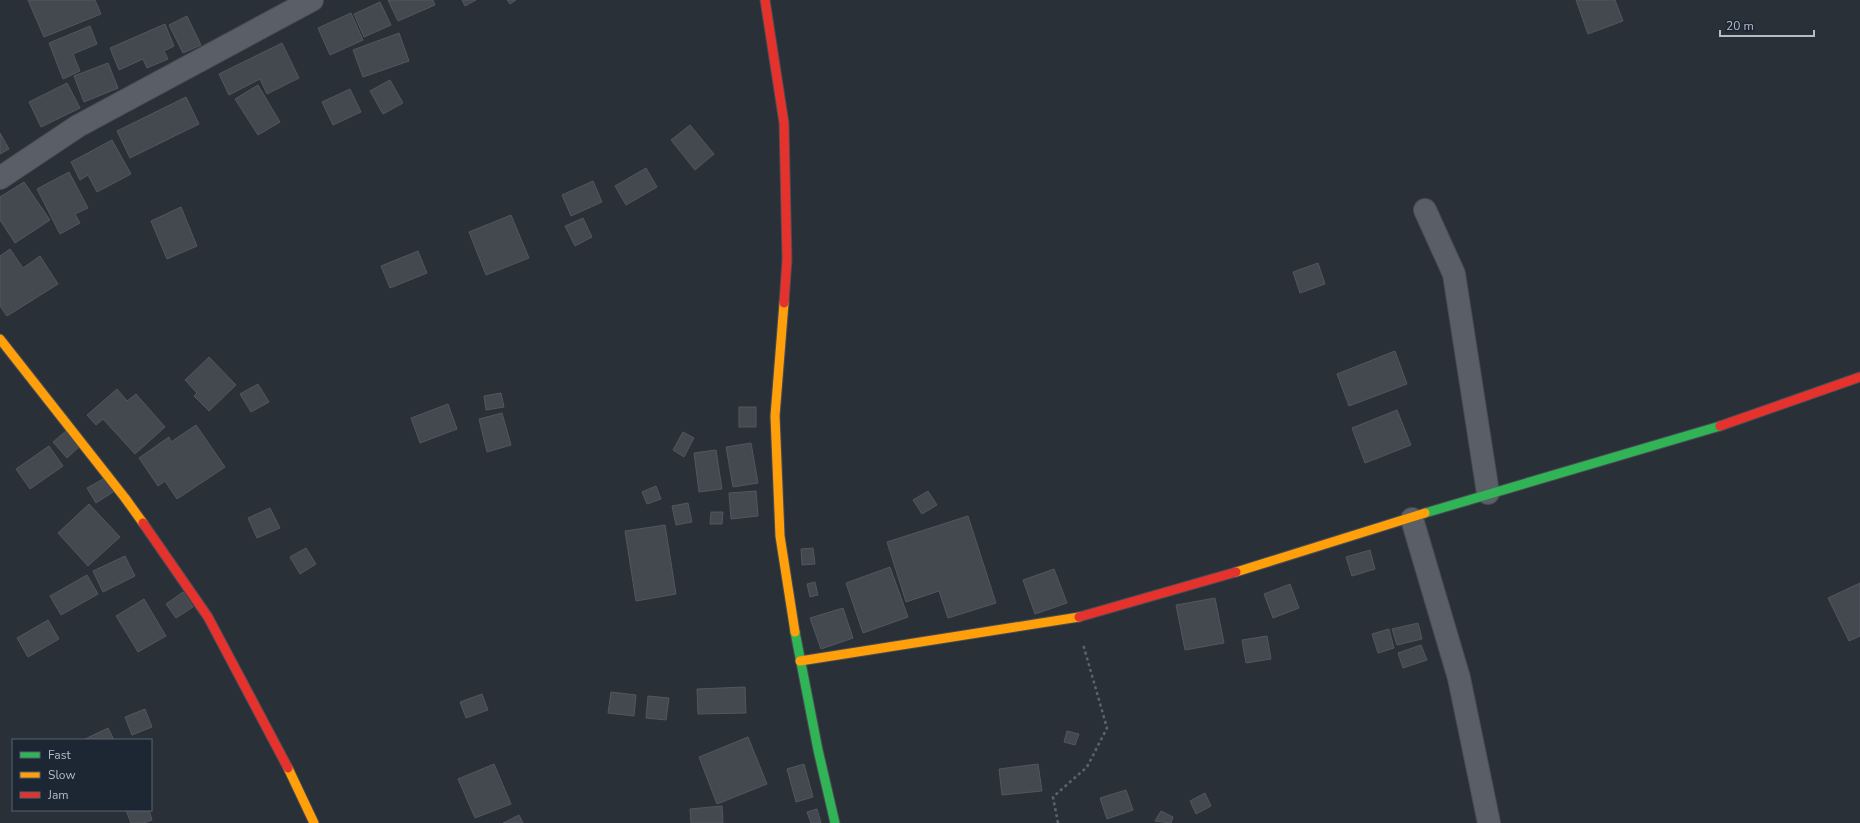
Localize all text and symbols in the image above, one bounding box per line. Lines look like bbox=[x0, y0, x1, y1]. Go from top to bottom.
scale bar bbox=[1720, 12, 1814, 38]
text: 20 m bbox=[1726, 18, 1754, 34]
legend bbox=[12, 739, 152, 811]
text: Fast bbox=[48, 747, 71, 763]
text: Slow bbox=[48, 767, 76, 783]
text: Jam bbox=[47, 787, 69, 803]

